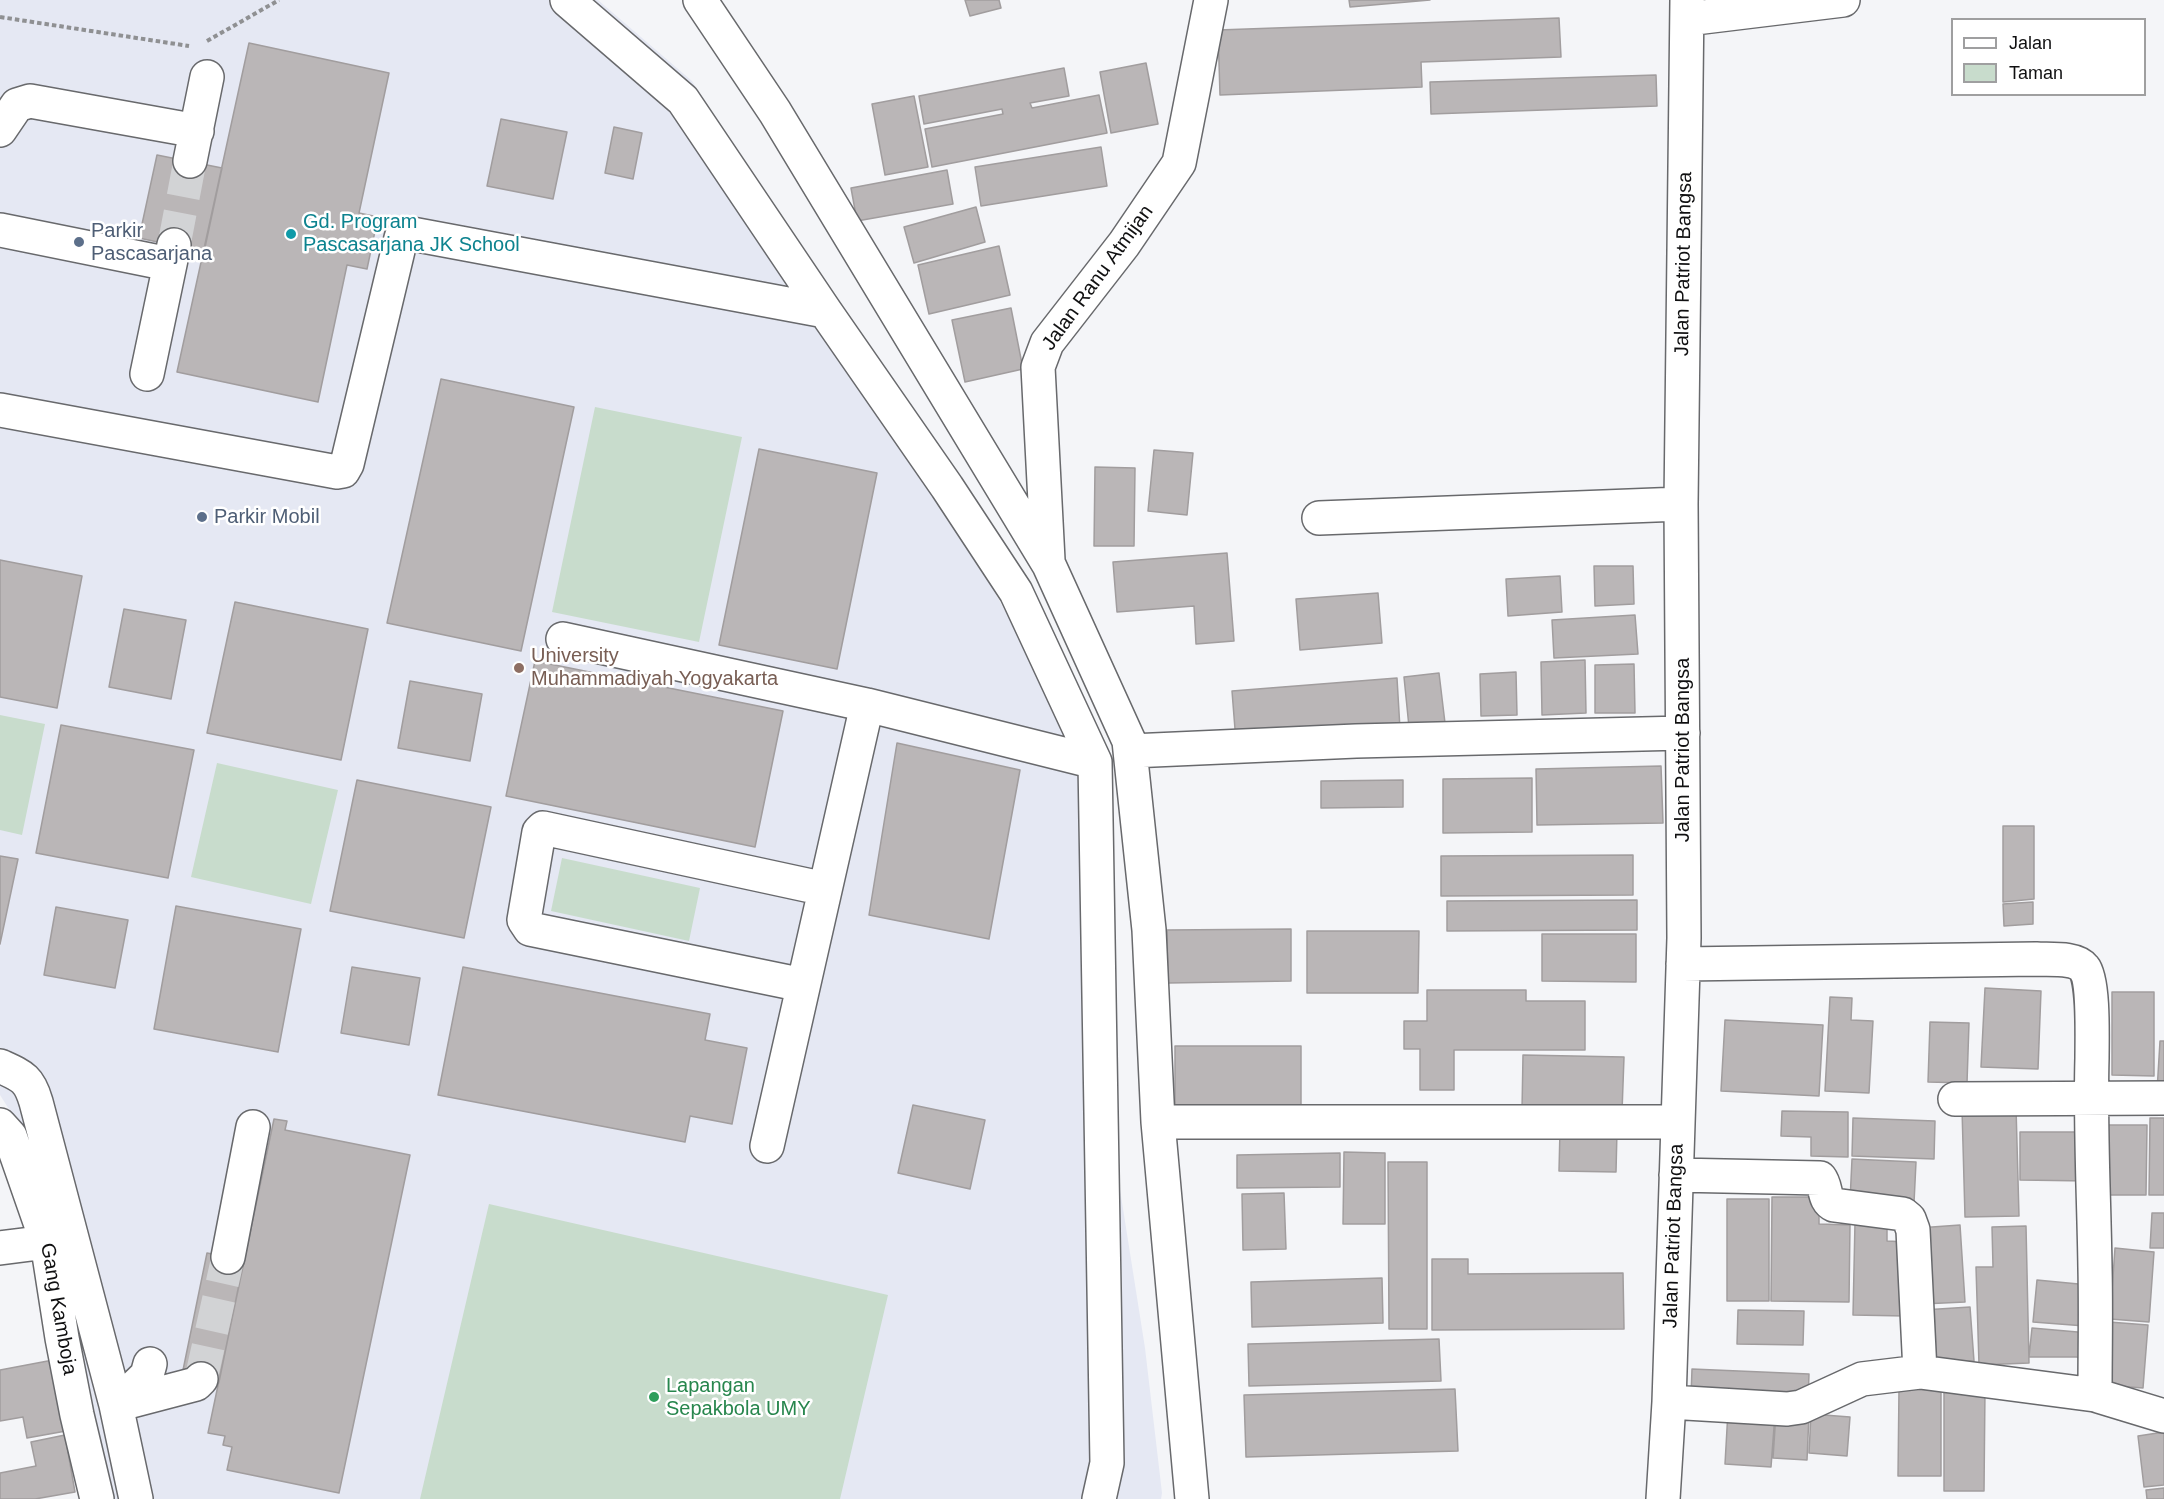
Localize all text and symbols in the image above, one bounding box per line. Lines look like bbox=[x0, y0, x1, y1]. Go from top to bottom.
legend bbox=[1951, 18, 2146, 96]
text: Jalan bbox=[2009, 33, 2052, 53]
text: Taman bbox=[2009, 63, 2063, 83]
street label: Jalan Patriot Bangsa bbox=[1670, 172, 1698, 356]
street label: Jalan Ranu Atmijan bbox=[1037, 201, 1159, 355]
place label: Gd. Program Pascasarjana JK School bbox=[303, 210, 520, 257]
place label: Parkir Pascasarjana bbox=[91, 219, 212, 266]
marker: Gd. Program Pascasarjana JK School bbox=[284, 227, 298, 241]
marker: Parkir Pascasarjana bbox=[72, 235, 86, 249]
place label: Parkir Mobil bbox=[214, 505, 320, 529]
marker: Parkir Mobil bbox=[195, 510, 209, 524]
place label: University Muhammadiyah Yogyakarta bbox=[531, 644, 778, 691]
street label: Jalan Patriot Bangsa bbox=[1671, 658, 1695, 842]
marker: University Muhammadiyah Yogyakarta bbox=[512, 661, 526, 675]
street label: Jalan Patriot Bangsa bbox=[1659, 1143, 1689, 1329]
street label: Gang Kamboja bbox=[35, 1241, 81, 1377]
place label: Lapangan Sepakbola UMY bbox=[666, 1374, 811, 1421]
marker: Lapangan Sepakbola UMY bbox=[647, 1390, 661, 1404]

